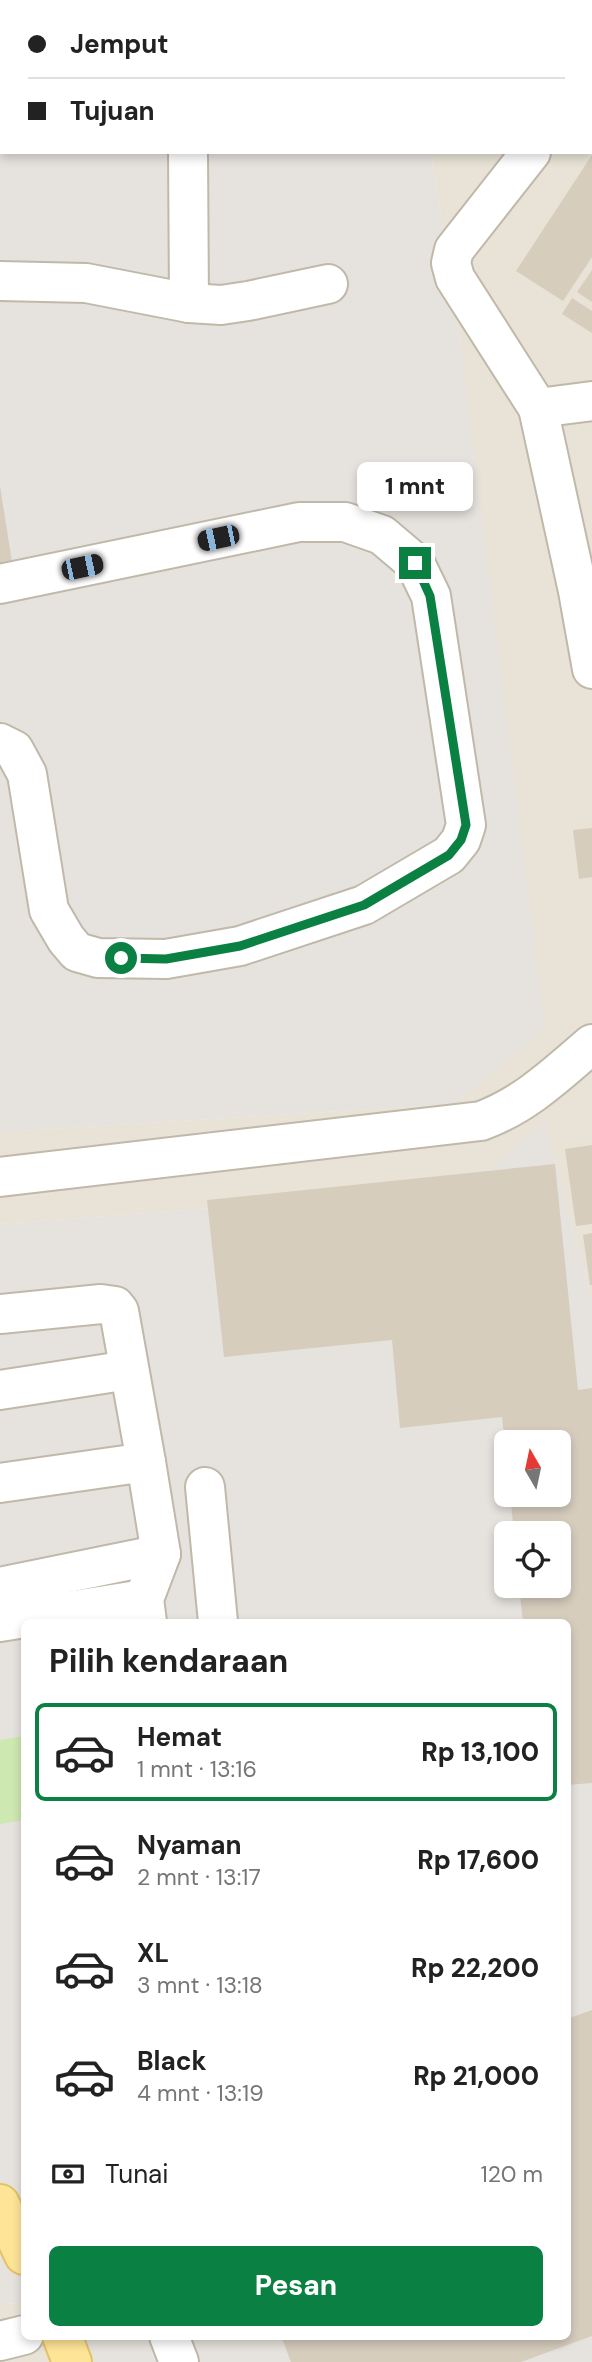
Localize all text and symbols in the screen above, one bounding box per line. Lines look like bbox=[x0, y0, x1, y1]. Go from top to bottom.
text: Jemput bbox=[70, 27, 169, 61]
text: Tujuan bbox=[70, 94, 155, 128]
callout: 1 mnt bbox=[357, 462, 473, 510]
text: 1 mnt bbox=[385, 471, 445, 501]
car bbox=[196, 523, 241, 553]
route end bbox=[399, 547, 431, 579]
car bbox=[60, 552, 105, 582]
route start bbox=[105, 942, 137, 974]
north arrow bbox=[494, 1430, 570, 1507]
map controls bbox=[494, 1430, 571, 1598]
button: locate bbox=[494, 1521, 571, 1598]
text: Pilih kendaraan bbox=[49, 1640, 288, 1682]
text: Hemat bbox=[137, 1720, 222, 1754]
icon: car bbox=[53, 1721, 116, 1784]
text: Rp 13,100 bbox=[421, 1735, 539, 1769]
text: 1 mnt · 13:16 bbox=[137, 1754, 257, 1784]
text: Nyaman bbox=[137, 1828, 242, 1862]
icon: car bbox=[53, 1829, 116, 1892]
text: Rp 17,600 bbox=[417, 1843, 539, 1877]
text: 2 mnt · 13:17 bbox=[137, 1862, 261, 1892]
text: XL bbox=[137, 1936, 169, 1970]
icon: car bbox=[53, 1937, 116, 2000]
text: Rp 22,200 bbox=[411, 1951, 539, 1985]
text: 3 mnt · 13:18 bbox=[137, 1970, 263, 2000]
text: Black bbox=[137, 2044, 207, 2078]
icon: car bbox=[53, 2045, 116, 2108]
text: Rp 21,000 bbox=[413, 2059, 539, 2093]
text: 4 mnt · 13:19 bbox=[137, 2078, 264, 2108]
icon: cash bbox=[49, 2155, 87, 2193]
text: Tunai bbox=[105, 2157, 169, 2191]
text: 120 m bbox=[480, 2159, 543, 2189]
button: Pesan bbox=[49, 2246, 543, 2326]

